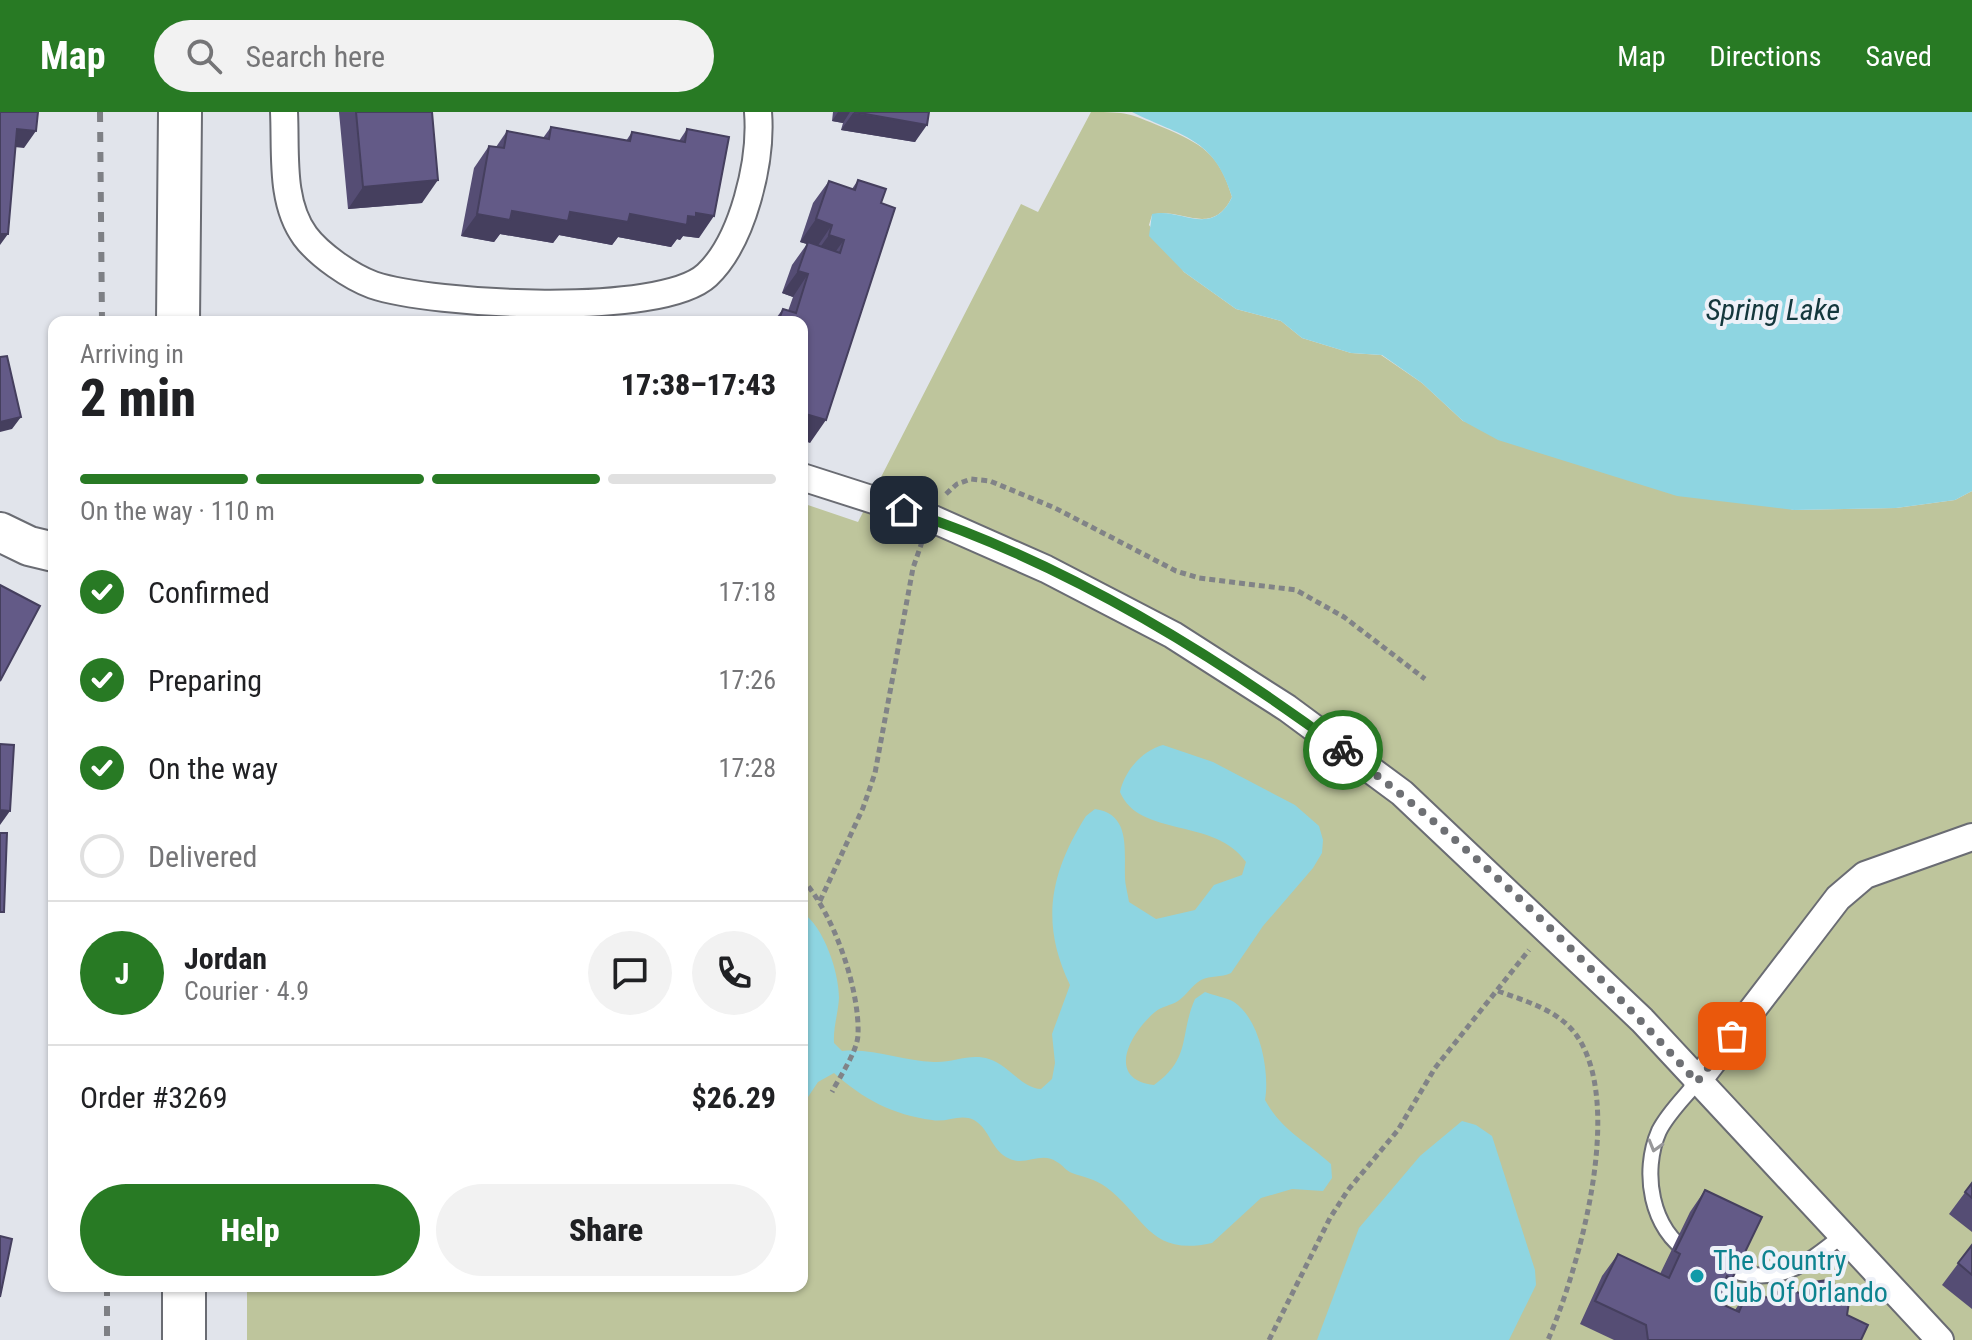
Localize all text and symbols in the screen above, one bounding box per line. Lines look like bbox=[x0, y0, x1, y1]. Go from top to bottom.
search box bbox=[154, 20, 714, 92]
text: Map bbox=[40, 34, 106, 78]
icon: search bbox=[182, 34, 226, 78]
text: Search here bbox=[246, 39, 385, 74]
text: Map bbox=[1617, 40, 1666, 73]
text: Directions bbox=[1710, 40, 1821, 73]
text: Saved bbox=[1865, 40, 1932, 73]
water label: Spring Lake bbox=[1706, 292, 1840, 327]
text: Arriving in bbox=[80, 339, 184, 369]
text: 17:38–17:43 bbox=[621, 367, 776, 402]
text: 2 min bbox=[80, 368, 196, 429]
pin bbox=[870, 476, 938, 544]
icon: home bbox=[882, 488, 926, 532]
text: On the way · 110 m bbox=[80, 496, 275, 526]
icon: check bbox=[80, 570, 124, 614]
text: Confirmed bbox=[148, 575, 270, 610]
text: 17:18 bbox=[719, 577, 776, 607]
icon: check bbox=[80, 658, 124, 702]
text: Preparing bbox=[148, 663, 262, 698]
text: 17:26 bbox=[719, 665, 776, 695]
courier bbox=[1303, 710, 1383, 790]
icon: bike bbox=[1321, 728, 1365, 772]
icon: check bbox=[80, 746, 124, 790]
text: On the way bbox=[148, 751, 278, 786]
text: 17:28 bbox=[719, 753, 776, 783]
text: Delivered bbox=[148, 839, 257, 874]
button: chat bbox=[588, 931, 672, 1015]
button: phone bbox=[692, 931, 776, 1015]
text: Jordan bbox=[184, 941, 267, 976]
text: J bbox=[115, 956, 129, 991]
text: Courier · 4.9 bbox=[184, 976, 309, 1006]
pin bbox=[1698, 1002, 1766, 1070]
icon: bag bbox=[1710, 1014, 1754, 1058]
text: Order #3269 bbox=[80, 1080, 228, 1115]
text: $26.29 bbox=[691, 1080, 776, 1115]
one-way arrow bbox=[1648, 1139, 1664, 1153]
button: Help bbox=[80, 1184, 420, 1276]
button: Share bbox=[436, 1184, 776, 1276]
place label: The Country Club Of Orlando bbox=[1713, 1244, 1888, 1309]
marker: The Country Club Of Orlando bbox=[1688, 1267, 1706, 1285]

